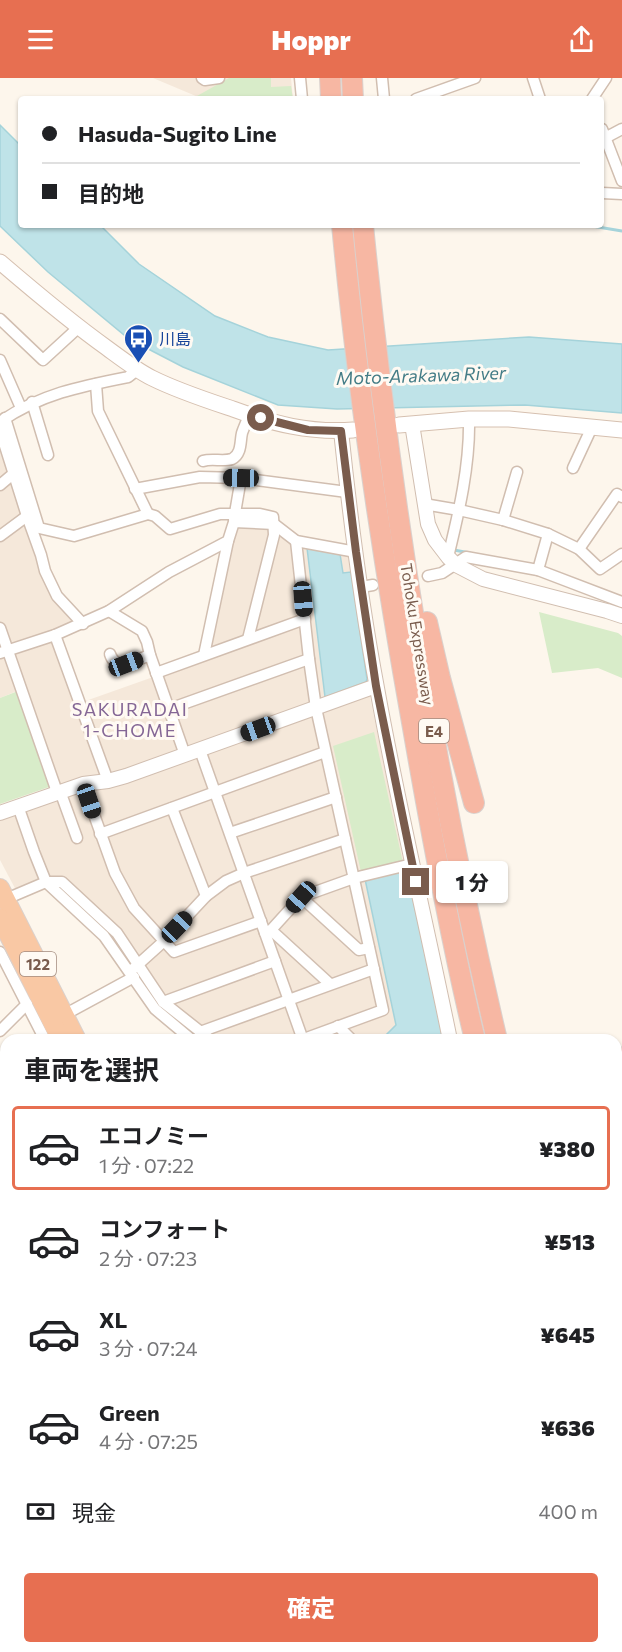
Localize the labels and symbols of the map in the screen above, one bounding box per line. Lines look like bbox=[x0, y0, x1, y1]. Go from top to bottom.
bus stop icon: 川島 bbox=[122, 322, 154, 364]
place label: 川島 bbox=[159, 329, 191, 348]
water label: Moto-Arakawa River bbox=[336, 361, 507, 389]
route start bbox=[247, 404, 274, 431]
car bbox=[223, 469, 259, 487]
street label: Tohoku Expressway bbox=[397, 562, 439, 706]
car bbox=[292, 580, 314, 618]
car bbox=[106, 649, 146, 679]
district label: SAKURADAI 1-CHOME bbox=[72, 698, 188, 741]
car bbox=[238, 714, 278, 744]
road number: E4 bbox=[419, 719, 449, 743]
car bbox=[75, 781, 103, 821]
callout: 1 分 bbox=[437, 861, 509, 903]
route end bbox=[402, 868, 429, 895]
car bbox=[282, 878, 320, 916]
car bbox=[158, 908, 196, 946]
road number: 122 bbox=[20, 952, 56, 976]

